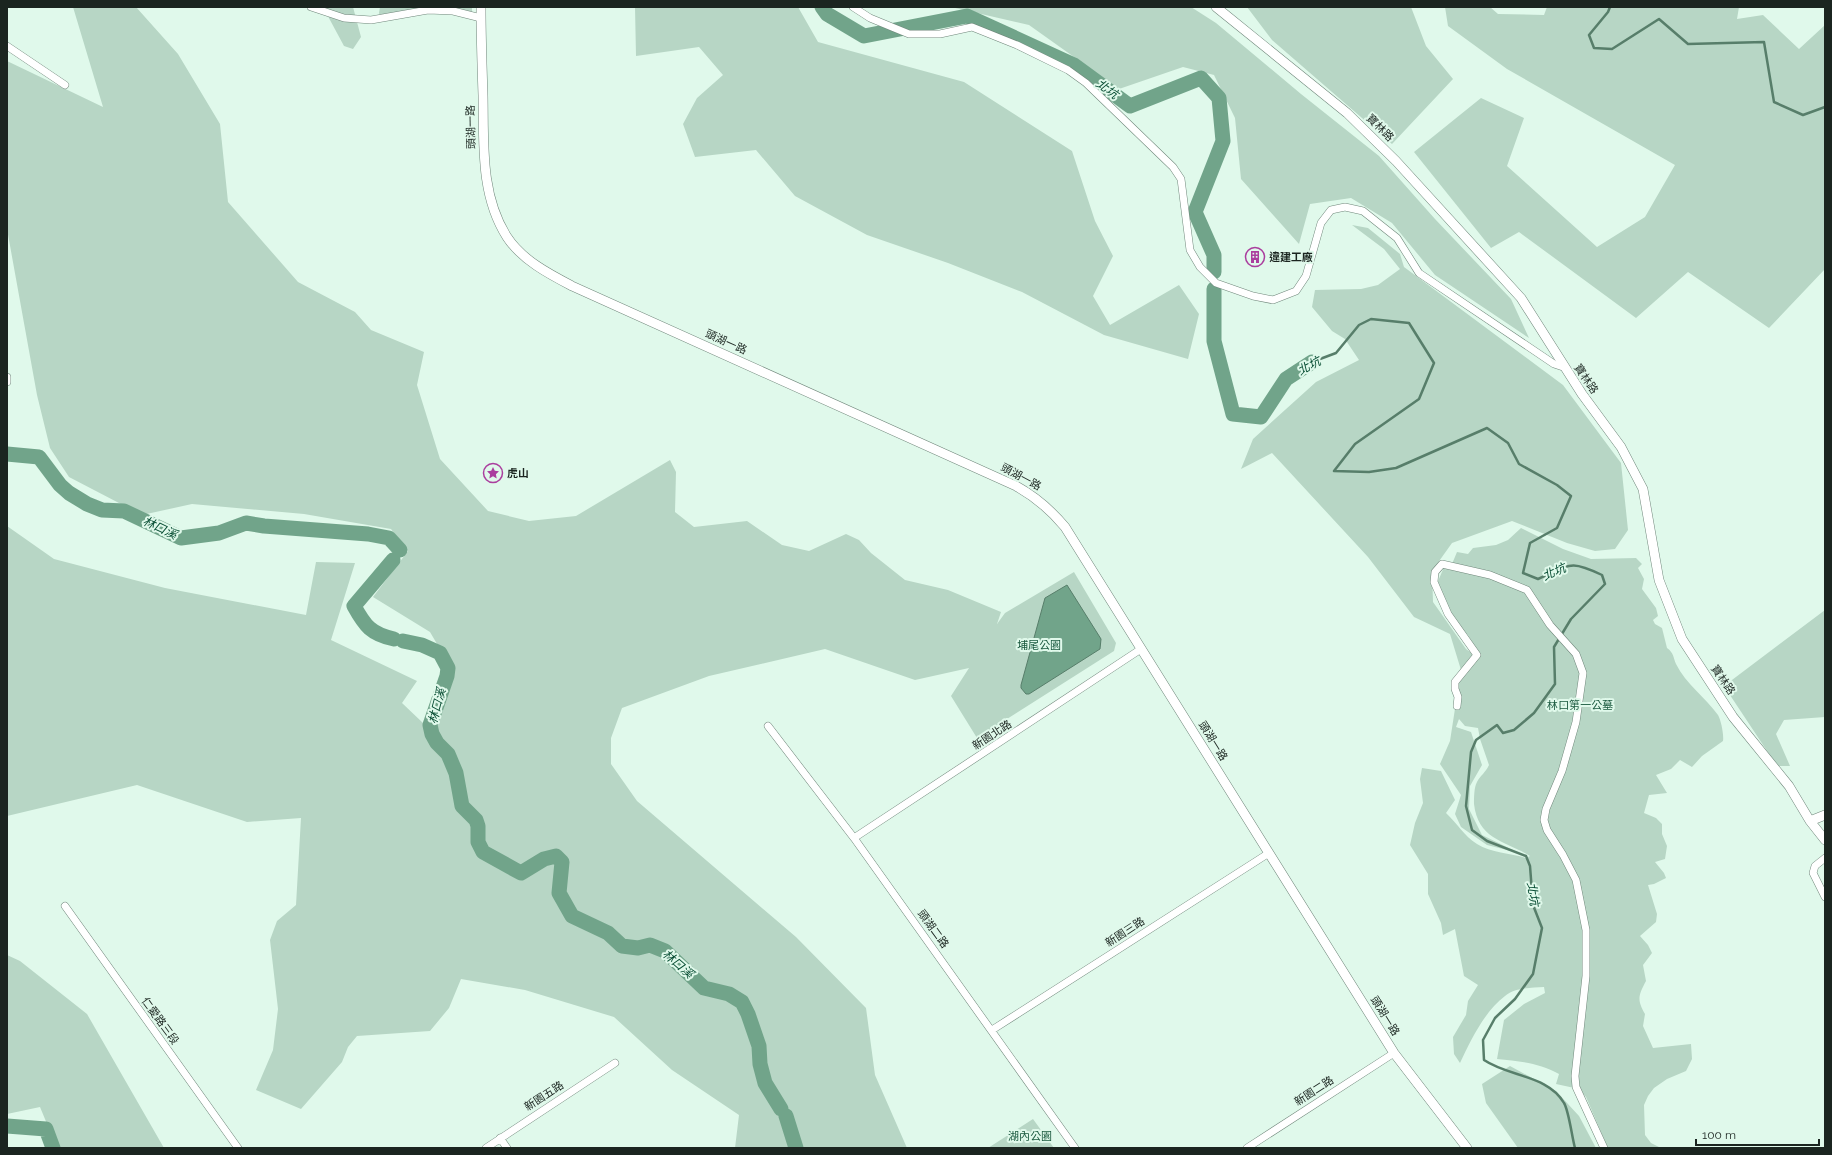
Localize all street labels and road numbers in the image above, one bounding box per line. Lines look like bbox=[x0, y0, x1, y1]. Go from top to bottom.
street label: 頭湖一路 bbox=[464, 105, 478, 149]
street label: 寶林路 bbox=[1364, 112, 1396, 144]
street label: 頭湖一路 bbox=[703, 327, 749, 357]
street label: 寶林路 bbox=[1571, 362, 1601, 396]
street label: 頭湖一路 bbox=[999, 461, 1043, 493]
street label: 寶林路 bbox=[1708, 663, 1738, 697]
street label: 新園北路 bbox=[970, 718, 1014, 752]
street label: 頭湖一路 bbox=[1196, 719, 1230, 763]
street label: 頭湖二路 bbox=[915, 907, 951, 951]
street label: 新園三路 bbox=[1103, 915, 1147, 949]
street label: 頭湖一路 bbox=[1368, 994, 1402, 1038]
street label: 仁愛路三段 bbox=[139, 995, 181, 1047]
street label: 新園二路 bbox=[1292, 1074, 1336, 1108]
street label: 新園五路 bbox=[522, 1079, 566, 1113]

